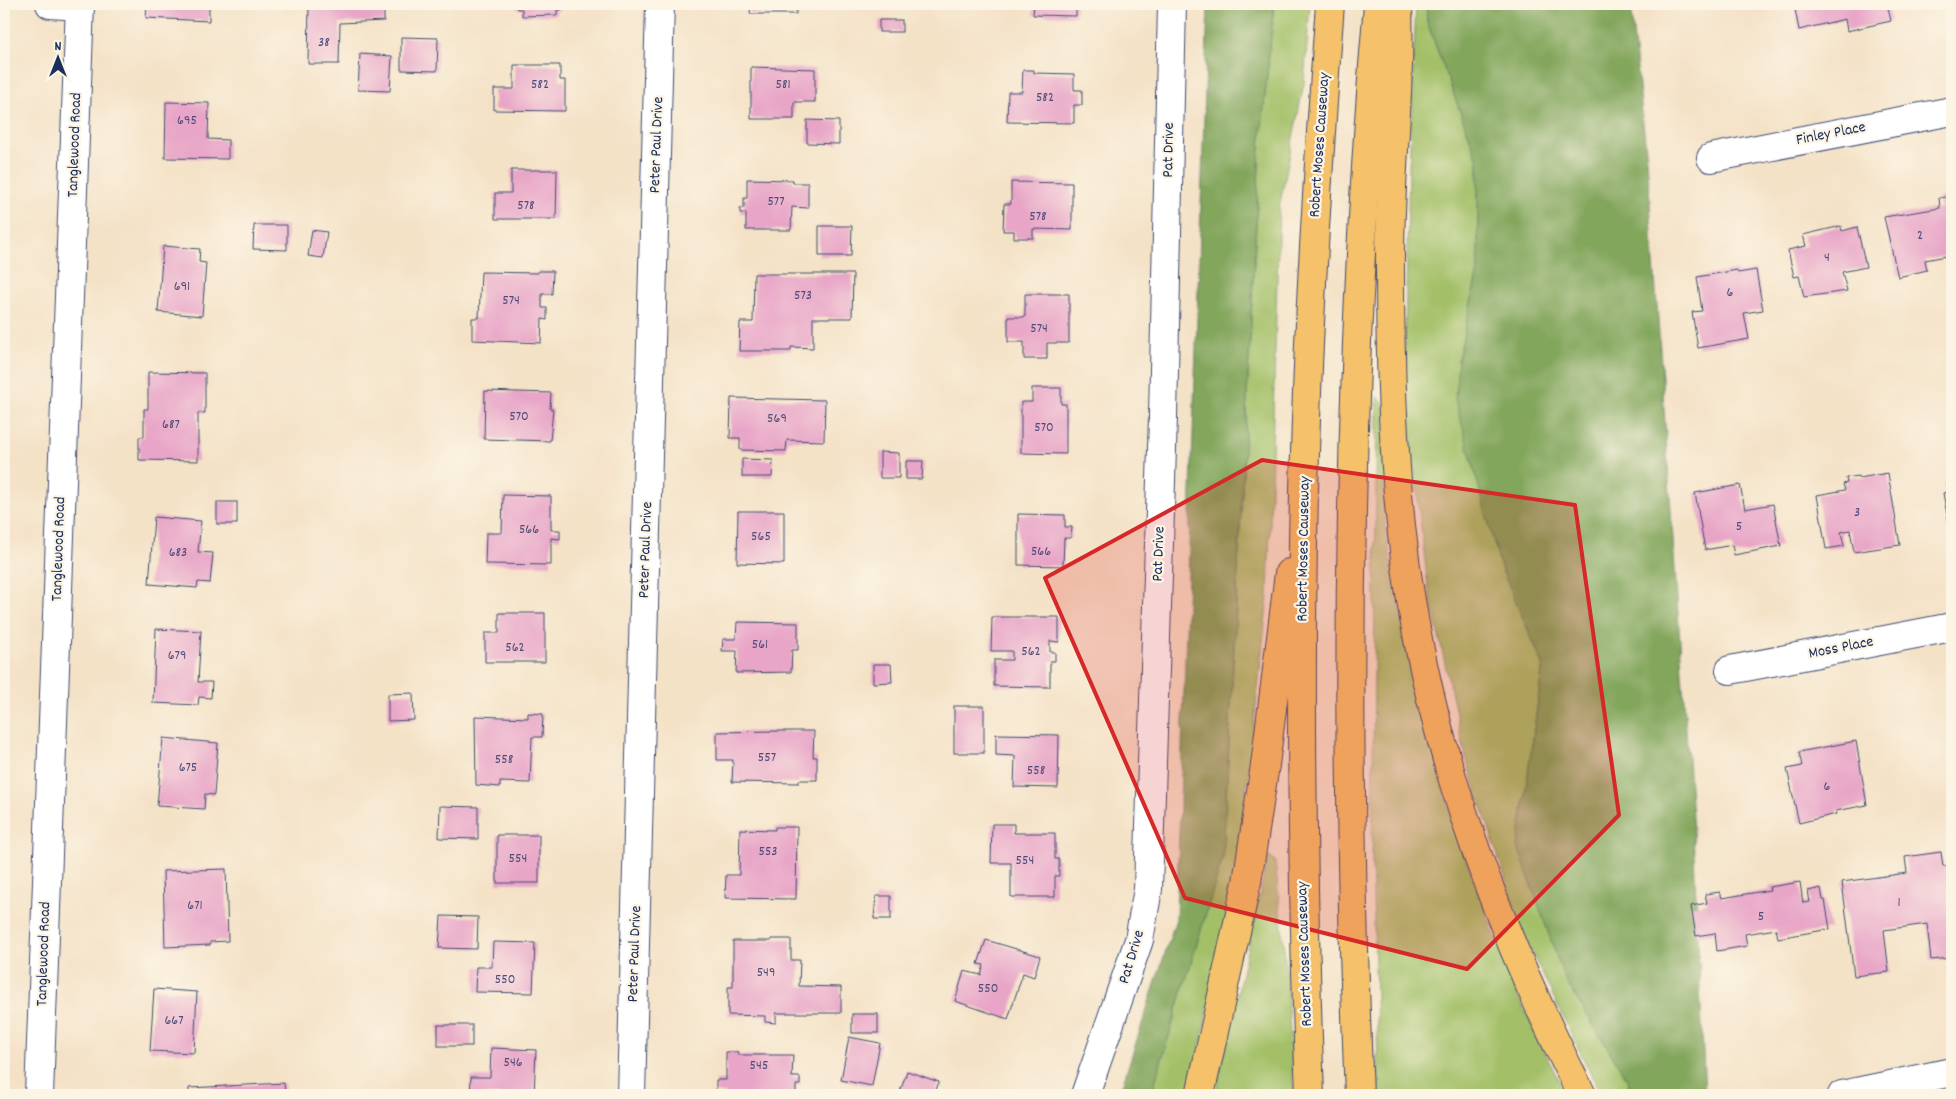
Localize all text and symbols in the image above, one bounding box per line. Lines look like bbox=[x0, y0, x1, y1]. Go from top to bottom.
north arrow bbox=[32, 32, 82, 82]
house number: 38 bbox=[318, 33, 330, 53]
text: N bbox=[55, 37, 62, 57]
street label: Robert Moses Causeway bbox=[1303, 71, 1337, 218]
house number: 582 bbox=[531, 75, 549, 95]
house number: 581 bbox=[775, 75, 791, 95]
house number: 582 bbox=[1036, 88, 1054, 108]
street label: Tanglewood Road bbox=[62, 92, 88, 198]
street label: Peter Paul Drive bbox=[644, 96, 670, 194]
house number: 695 bbox=[177, 111, 197, 131]
street label: Finley Place bbox=[1794, 116, 1868, 152]
street label: Pat Drive bbox=[1157, 122, 1181, 178]
house number: 577 bbox=[767, 192, 785, 212]
house number: 578 bbox=[517, 196, 535, 216]
house number: 578 bbox=[1029, 207, 1047, 227]
house number: 2 bbox=[1917, 226, 1923, 246]
house number: 4 bbox=[1824, 248, 1830, 268]
house number: 691 bbox=[174, 277, 190, 297]
house number: 6 bbox=[1727, 283, 1734, 303]
house number: 573 bbox=[794, 286, 812, 306]
house number: 574 bbox=[502, 291, 520, 311]
house number: 574 bbox=[1030, 319, 1048, 339]
house number: 570 bbox=[509, 407, 529, 427]
house number: 569 bbox=[767, 409, 787, 429]
house number: 687 bbox=[162, 415, 180, 435]
house number: 570 bbox=[1034, 418, 1054, 438]
street label: Robert Moses Causeway bbox=[1291, 476, 1317, 622]
street label: Tanglewood Road bbox=[46, 496, 72, 602]
street label: Peter Paul Drive bbox=[633, 501, 659, 599]
house number: 3 bbox=[1854, 503, 1860, 523]
house number: 5 bbox=[1736, 517, 1742, 537]
house number: 566 bbox=[519, 520, 539, 540]
street label: Pat Drive bbox=[1147, 526, 1171, 582]
house number: 565 bbox=[751, 527, 771, 547]
house number: 566 bbox=[1031, 542, 1051, 562]
house number: 683 bbox=[169, 543, 187, 563]
street label: Moss Place bbox=[1807, 630, 1875, 666]
house number: 561 bbox=[752, 635, 768, 655]
house number: 562 bbox=[505, 638, 525, 658]
house number: 562 bbox=[1021, 642, 1041, 662]
house number: 679 bbox=[168, 646, 186, 666]
house number: 557 bbox=[758, 748, 776, 768]
house number: 558 bbox=[495, 750, 514, 770]
house number: 675 bbox=[179, 758, 197, 778]
house number: 558 bbox=[1027, 761, 1046, 781]
house number: 6 bbox=[1824, 777, 1831, 797]
house number: 553 bbox=[758, 842, 778, 862]
house number: 554 bbox=[509, 849, 527, 869]
house number: 554 bbox=[1016, 851, 1034, 871]
street label: Robert Moses Causeway bbox=[1291, 880, 1319, 1027]
house number: 1 bbox=[1897, 893, 1901, 913]
house number: 671 bbox=[187, 896, 203, 916]
street label: Tanglewood Road bbox=[31, 901, 57, 1007]
street label: Peter Paul Drive bbox=[622, 905, 648, 1003]
house number: 5 bbox=[1758, 907, 1764, 927]
street label: Pat Drive bbox=[1113, 927, 1151, 987]
house number: 549 bbox=[757, 963, 775, 983]
house number: 550 bbox=[495, 970, 515, 990]
house number: 550 bbox=[978, 979, 998, 999]
house number: 667 bbox=[164, 1011, 184, 1031]
house number: 546 bbox=[503, 1053, 523, 1073]
house number: 545 bbox=[750, 1056, 768, 1076]

